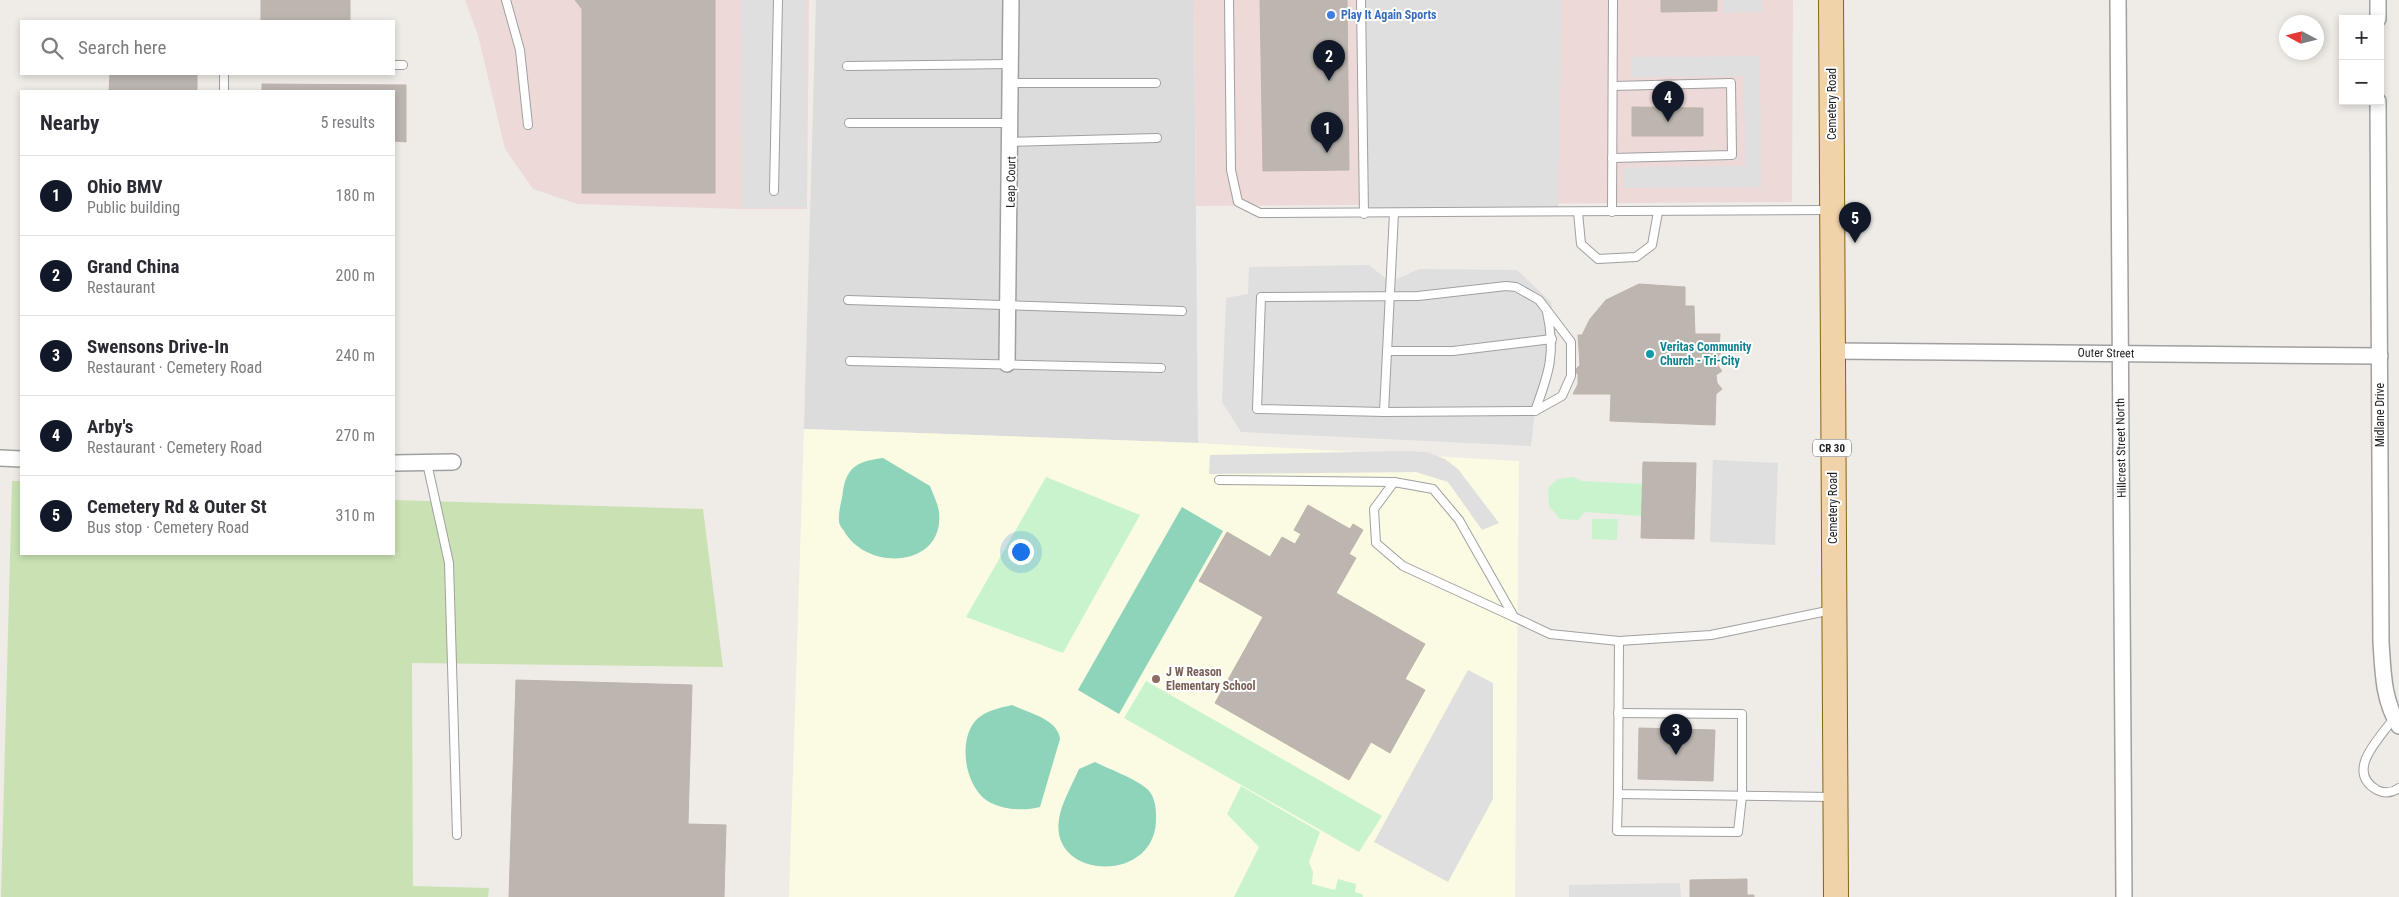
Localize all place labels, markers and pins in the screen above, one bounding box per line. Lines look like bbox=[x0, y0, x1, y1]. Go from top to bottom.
place label: Play It Again Sports bbox=[1341, 8, 1437, 22]
marker: Play It Again Sports bbox=[1325, 9, 1337, 21]
pin: 2 bbox=[1313, 40, 1345, 81]
pin: 4 bbox=[1652, 81, 1684, 122]
pin: 1 bbox=[1311, 112, 1343, 153]
pin: 5 bbox=[1839, 202, 1871, 243]
place label: Veritas Community Church - Tri-City bbox=[1660, 340, 1752, 368]
marker: Veritas Community Church - Tri-City bbox=[1644, 348, 1656, 360]
place label: J W Reason Elementary School bbox=[1166, 665, 1256, 693]
marker: J W Reason Elementary School bbox=[1150, 673, 1162, 685]
pin: 3 bbox=[1660, 714, 1692, 755]

